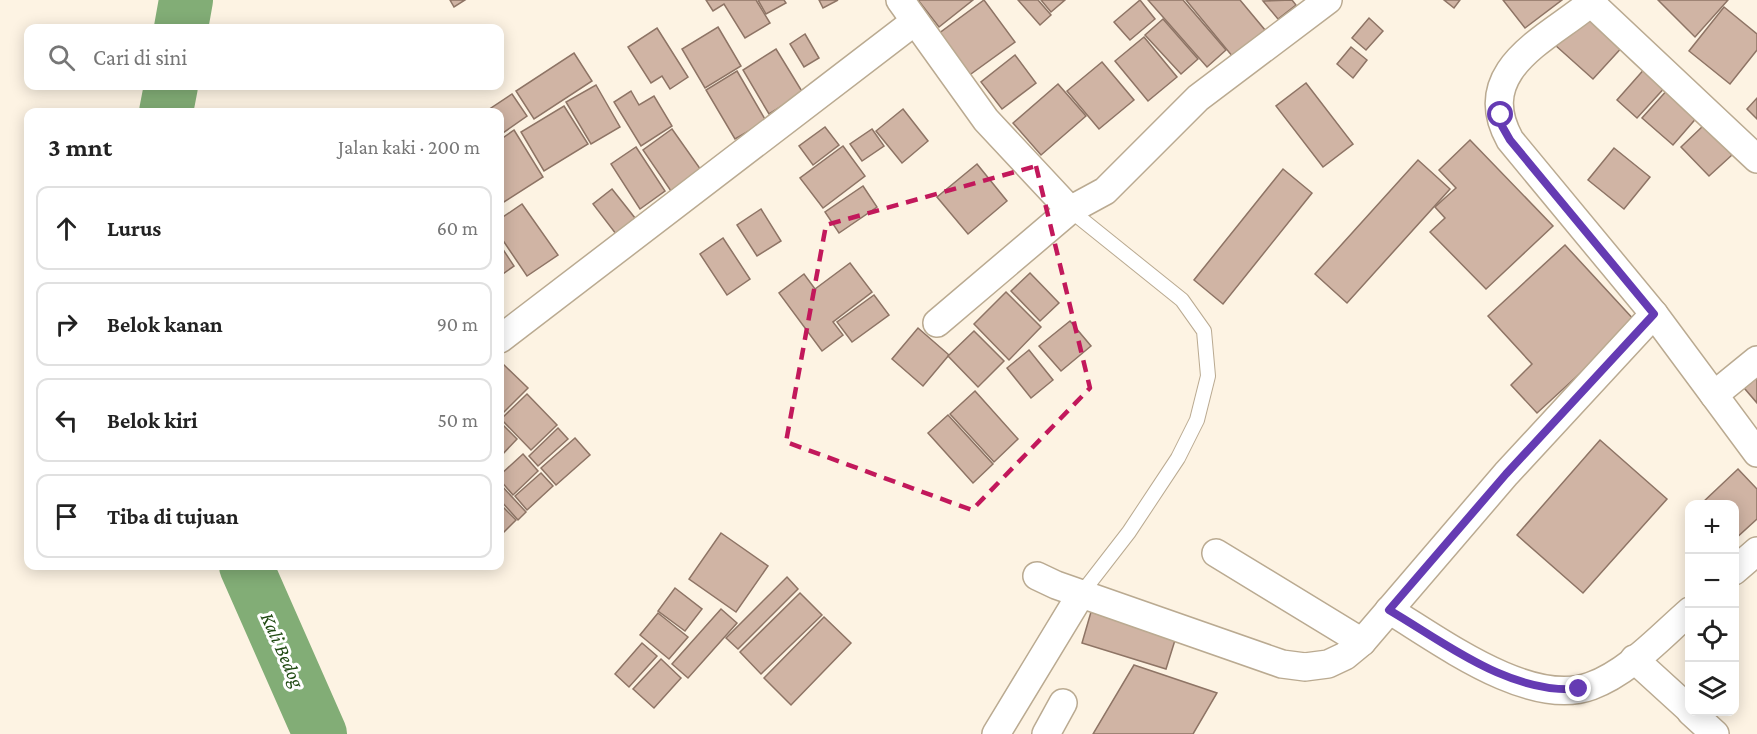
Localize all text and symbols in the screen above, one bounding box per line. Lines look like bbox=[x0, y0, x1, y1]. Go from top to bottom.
search box bbox=[24, 24, 504, 90]
icon: search bbox=[45, 41, 78, 74]
text: Cari di sini bbox=[93, 45, 187, 70]
route start bbox=[1487, 101, 1513, 127]
text: 3 mnt bbox=[48, 133, 112, 162]
text: Jalan kaki · 200 m bbox=[338, 136, 480, 158]
icon: ahead bbox=[50, 212, 83, 245]
text: Lurus bbox=[107, 216, 161, 241]
text: 60 m bbox=[437, 217, 478, 239]
icon: right bbox=[50, 308, 83, 341]
text: Belok kanan bbox=[107, 312, 223, 337]
text: 90 m bbox=[437, 313, 478, 335]
icon: left bbox=[50, 404, 83, 437]
text: Belok kiri bbox=[107, 408, 198, 433]
text: 50 m bbox=[437, 409, 478, 431]
icon: arrive bbox=[50, 500, 83, 533]
map controls bbox=[1685, 500, 1739, 716]
button: + bbox=[1685, 500, 1739, 554]
text: Tiba di tujuan bbox=[107, 504, 239, 529]
button: − bbox=[1685, 554, 1739, 608]
button: locate bbox=[1685, 608, 1739, 662]
water label: Kali Bedog bbox=[256, 609, 310, 692]
button: layers bbox=[1685, 662, 1739, 716]
route end bbox=[1565, 675, 1591, 701]

